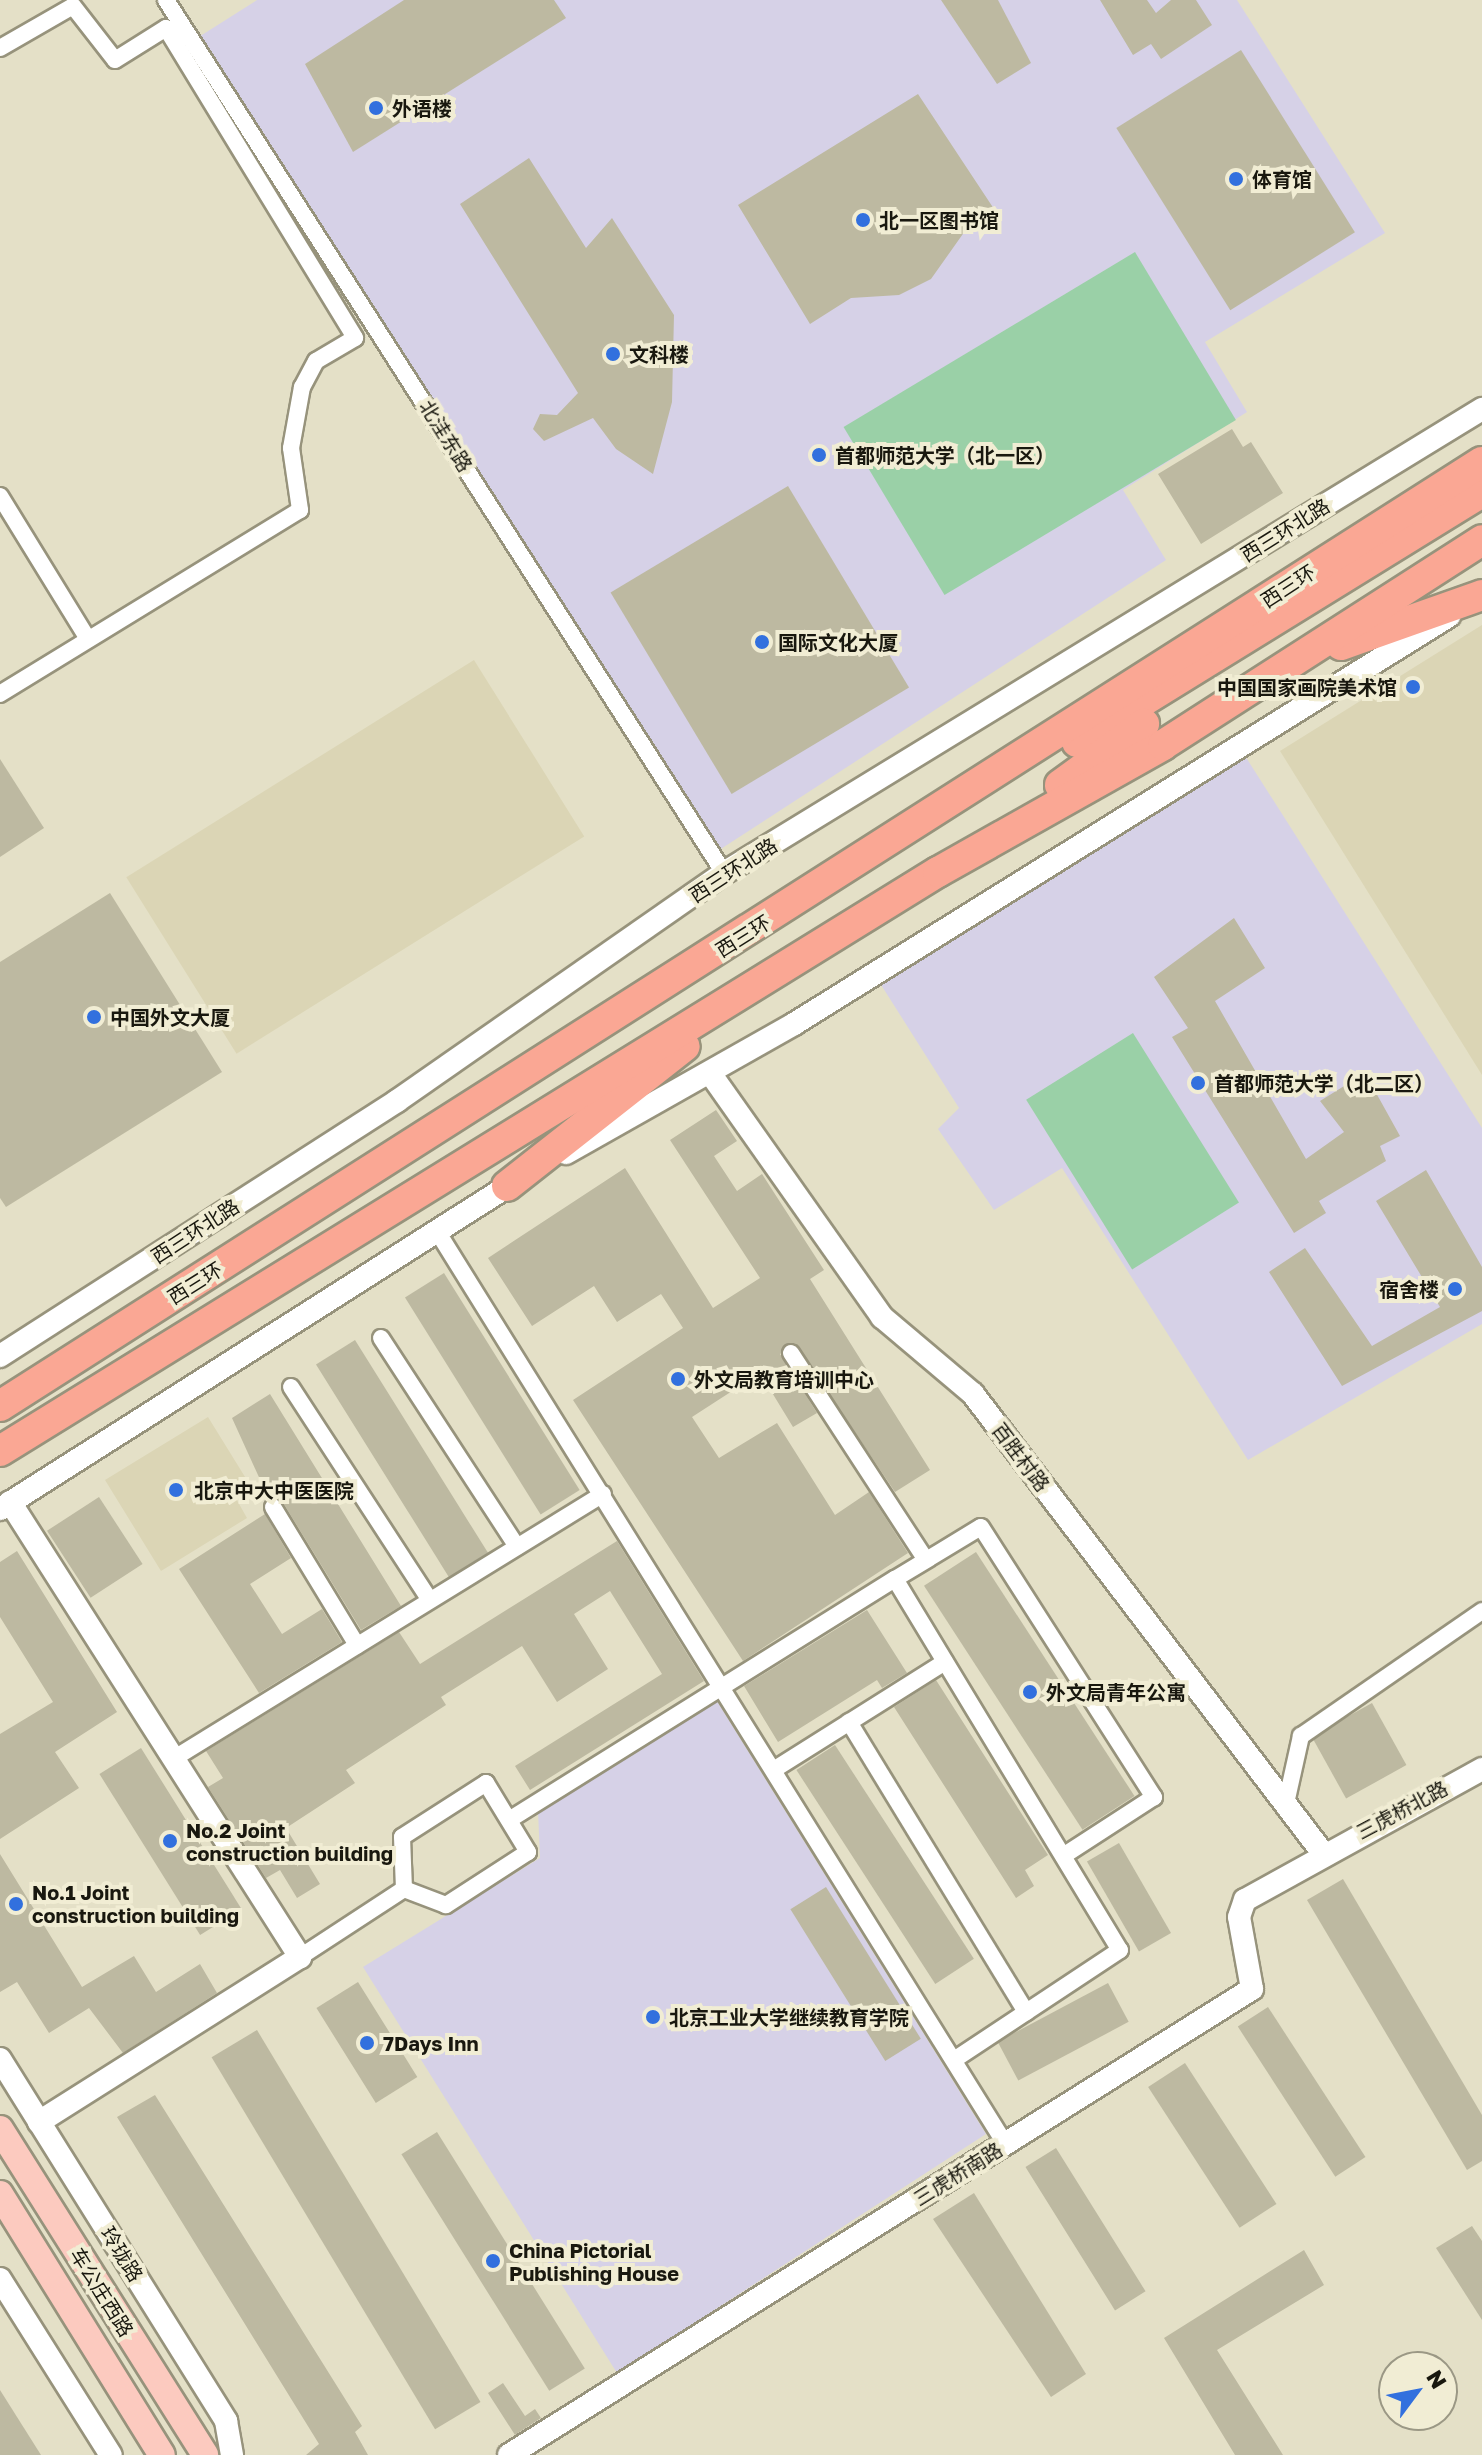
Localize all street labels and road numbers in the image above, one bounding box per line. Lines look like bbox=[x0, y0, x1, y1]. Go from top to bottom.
street label: 北洼东路 bbox=[415, 396, 477, 476]
street label: 西三环北路 bbox=[1236, 493, 1334, 567]
street label: 西三环 bbox=[1256, 560, 1320, 612]
street label: 西三环北路 bbox=[685, 833, 781, 907]
street label: 西三环 bbox=[711, 910, 775, 962]
street label: 西三环北路 bbox=[147, 1194, 243, 1268]
street label: 西三环 bbox=[163, 1257, 227, 1309]
street label: 百胜村路 bbox=[987, 1418, 1055, 1496]
street label: 三虎桥北路 bbox=[1352, 1776, 1452, 1844]
street label: 三虎桥南路 bbox=[909, 2137, 1007, 2211]
street label: 玲珑路 bbox=[96, 2222, 148, 2286]
street label: 车公庄西路 bbox=[65, 2243, 139, 2341]

